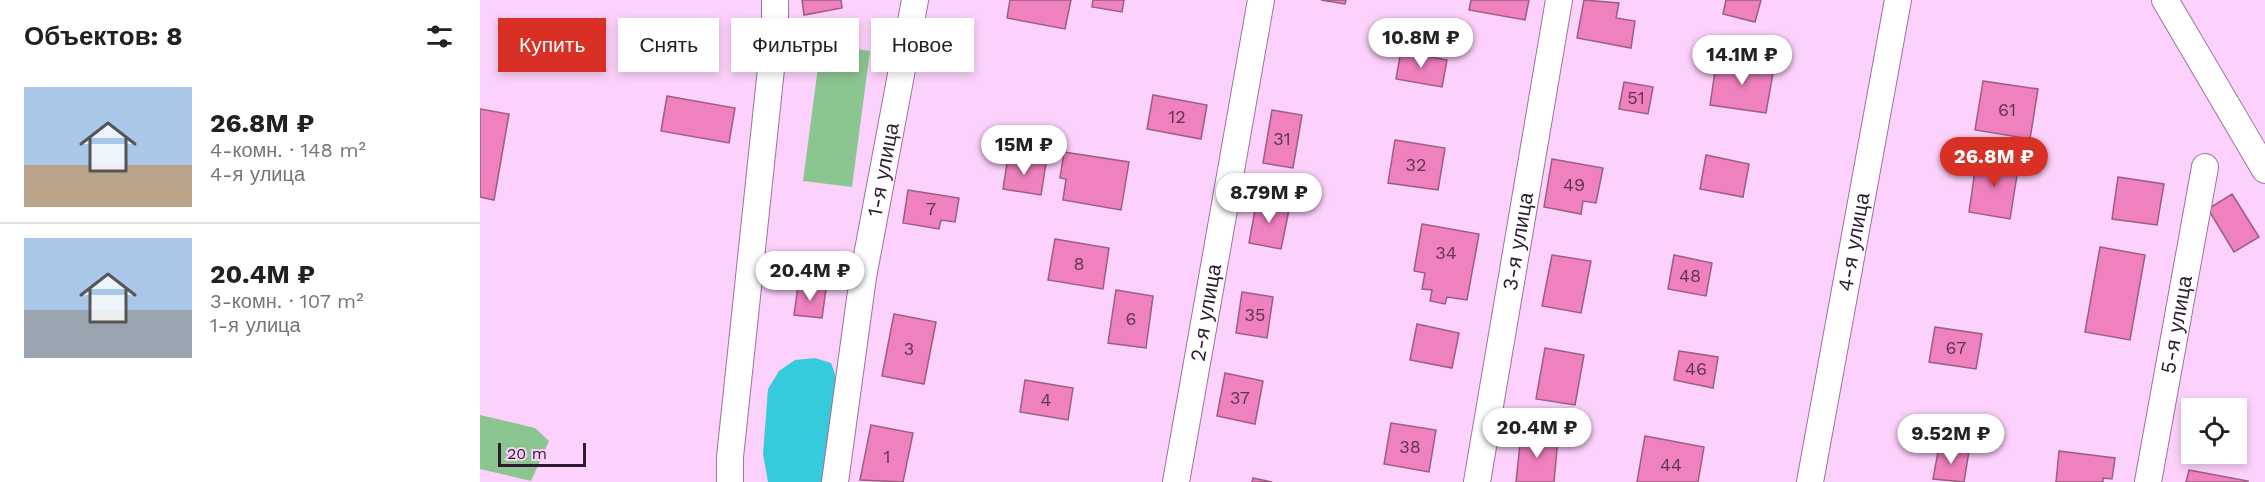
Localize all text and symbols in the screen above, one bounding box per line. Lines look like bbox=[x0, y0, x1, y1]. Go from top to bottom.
chip: Купить bbox=[498, 18, 606, 72]
chip: Снять bbox=[618, 18, 719, 72]
chip: Фильтры bbox=[731, 18, 859, 72]
chip: Новое bbox=[871, 18, 974, 72]
pin: 10.8M ₽ bbox=[1366, 18, 1476, 69]
icon: filters bbox=[423, 20, 456, 53]
text: Объектов: 8 bbox=[24, 21, 183, 51]
text: 10.8M ₽ bbox=[1382, 25, 1460, 49]
pin: 14.1M ₽ bbox=[1687, 35, 1797, 86]
text: 14.1M ₽ bbox=[1706, 42, 1778, 66]
house number: 51 bbox=[1627, 87, 1645, 108]
house number: 61 bbox=[1998, 99, 2016, 120]
house number: 12 bbox=[1168, 106, 1186, 127]
text: 26.8M ₽ bbox=[210, 108, 314, 138]
icon: home bbox=[72, 111, 144, 183]
street label: 1-я улица bbox=[862, 120, 904, 219]
pin: 15M ₽ bbox=[982, 125, 1066, 176]
house number: 31 bbox=[1273, 128, 1291, 149]
text: 15M ₽ bbox=[995, 132, 1053, 156]
pin: 26.8M ₽ bbox=[1939, 137, 2049, 188]
text: 4-комн. · 148 m² bbox=[210, 138, 366, 162]
text: 26.8M ₽ bbox=[1954, 144, 2034, 168]
house number: 32 bbox=[1406, 154, 1427, 175]
text: 4-я улица bbox=[210, 162, 305, 186]
pin: 8.79M ₽ bbox=[1214, 173, 1324, 224]
house number: 49 bbox=[1563, 174, 1585, 195]
text: 8.79M ₽ bbox=[1230, 180, 1308, 204]
street label: 3-я улица bbox=[1497, 190, 1538, 292]
street label: 4-я улица bbox=[1832, 190, 1875, 293]
house number: 7 bbox=[926, 198, 936, 219]
house number: 34 bbox=[1435, 242, 1457, 263]
pin: 20.4M ₽ bbox=[755, 251, 865, 302]
house number: 8 bbox=[1073, 253, 1085, 274]
text: 20.4M ₽ bbox=[770, 258, 850, 282]
text: 20.4M ₽ bbox=[210, 259, 315, 289]
street label: 2-я улица bbox=[1184, 261, 1226, 363]
icon: home bbox=[72, 262, 144, 334]
house number: 48 bbox=[1679, 265, 1701, 286]
street label: 5-я улица bbox=[2155, 273, 2197, 376]
text: 3-комн. · 107 m² bbox=[210, 289, 363, 313]
house number: 35 bbox=[1245, 304, 1265, 325]
house number: 6 bbox=[1126, 308, 1136, 329]
text: 1-я улица bbox=[210, 313, 301, 337]
house number: 67 bbox=[1946, 337, 1966, 358]
house number: 3 bbox=[904, 338, 914, 359]
house number: 46 bbox=[1685, 358, 1707, 379]
house number: 37 bbox=[1230, 387, 1250, 408]
house number: 4 bbox=[1041, 389, 1052, 410]
map controls bbox=[2181, 398, 2247, 464]
button: locate bbox=[2181, 398, 2247, 464]
pin: 20.4M ₽ bbox=[1482, 408, 1592, 459]
pin: 9.52M ₽ bbox=[1896, 414, 2006, 465]
text: 20.4M ₽ bbox=[1497, 415, 1577, 439]
text: 9.52M ₽ bbox=[1911, 421, 1991, 445]
house number: 38 bbox=[1399, 436, 1421, 457]
scale bar bbox=[498, 440, 586, 468]
text: 20 m bbox=[507, 444, 547, 463]
house number: 1 bbox=[883, 446, 891, 467]
house number: 44 bbox=[1660, 454, 1682, 475]

